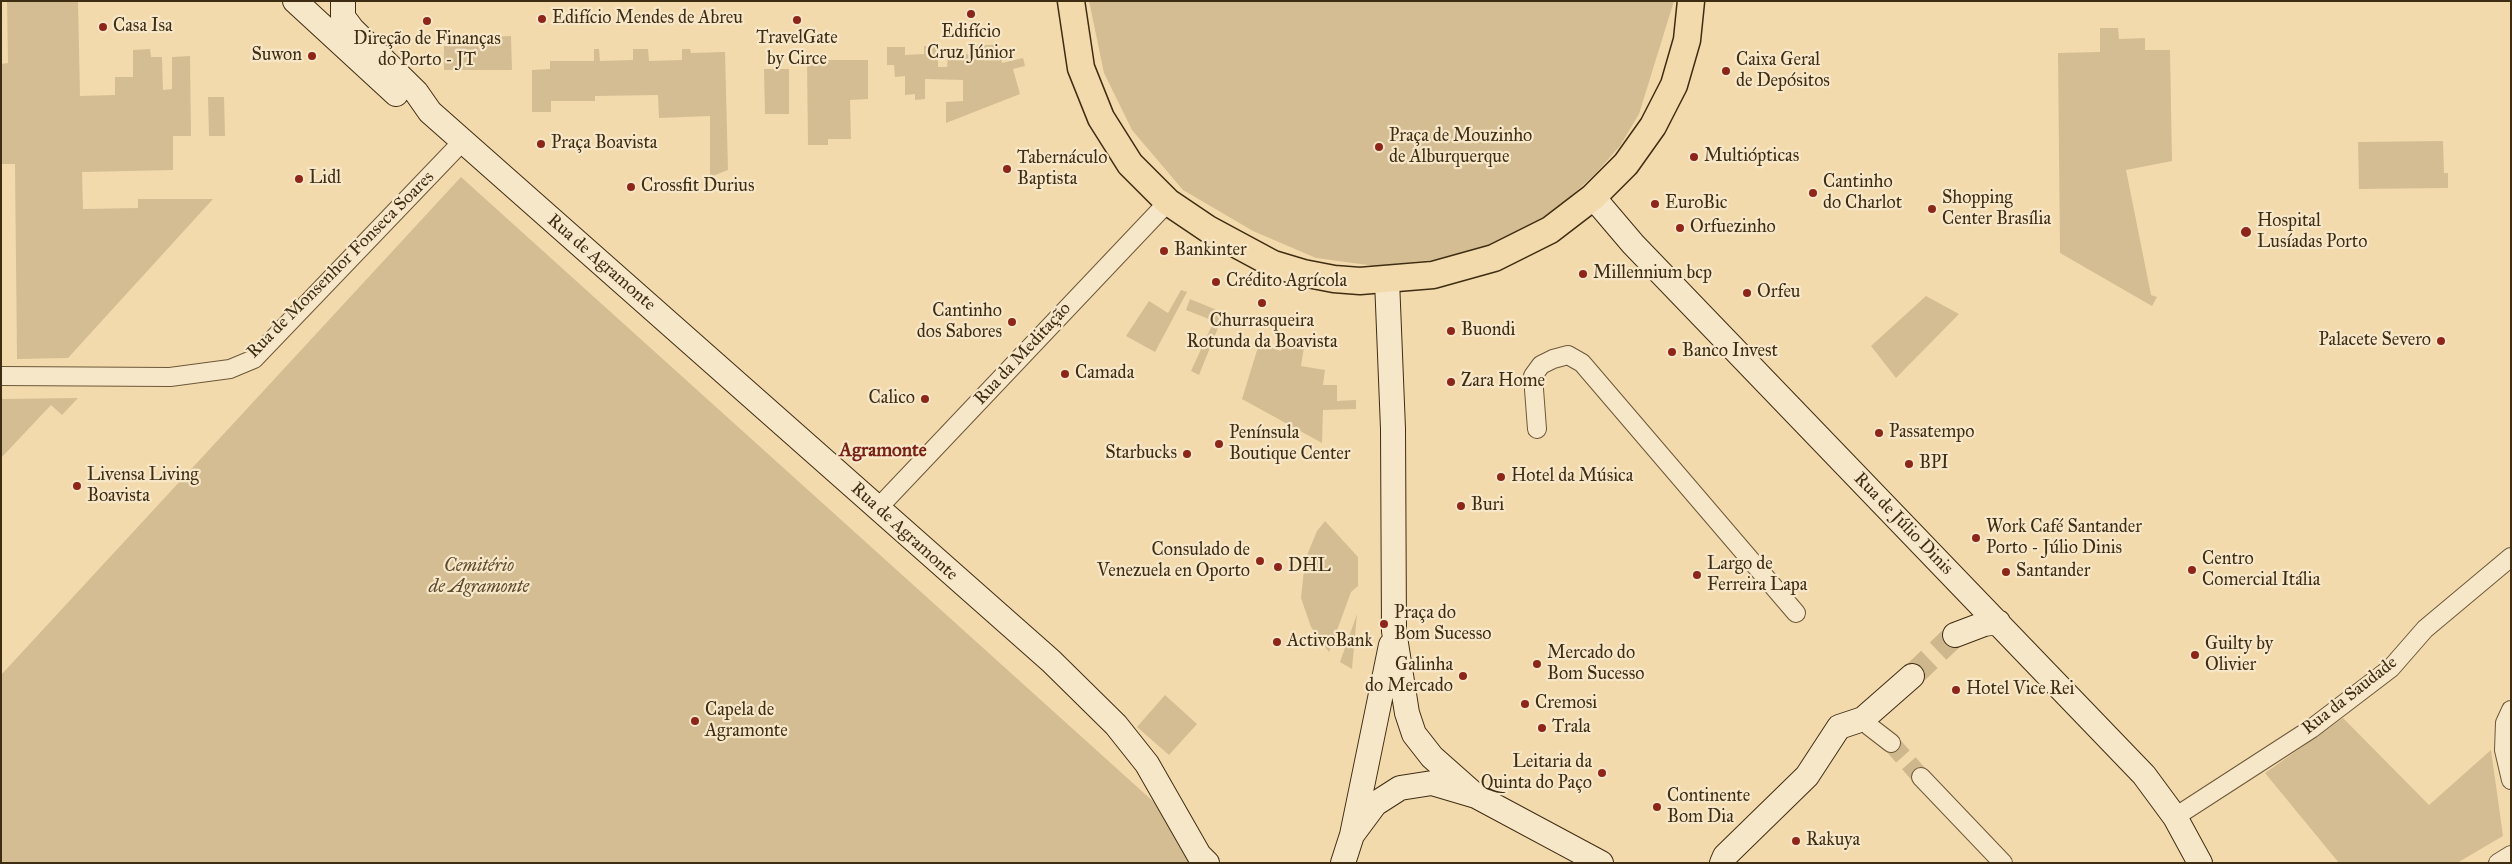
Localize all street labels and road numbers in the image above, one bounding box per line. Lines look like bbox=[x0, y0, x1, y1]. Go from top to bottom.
street label: Rua de Monsenhor Fonseca Soares bbox=[243, 167, 439, 363]
street label: Rua de Agramonte bbox=[542, 210, 660, 316]
street label: Rua da Meditação bbox=[970, 298, 1076, 410]
street label: Rua de Júlio Dinis bbox=[1849, 468, 1957, 580]
street label: Rua de Agramonte bbox=[846, 478, 962, 586]
street label: Rua da Saudade bbox=[2298, 652, 2402, 740]

